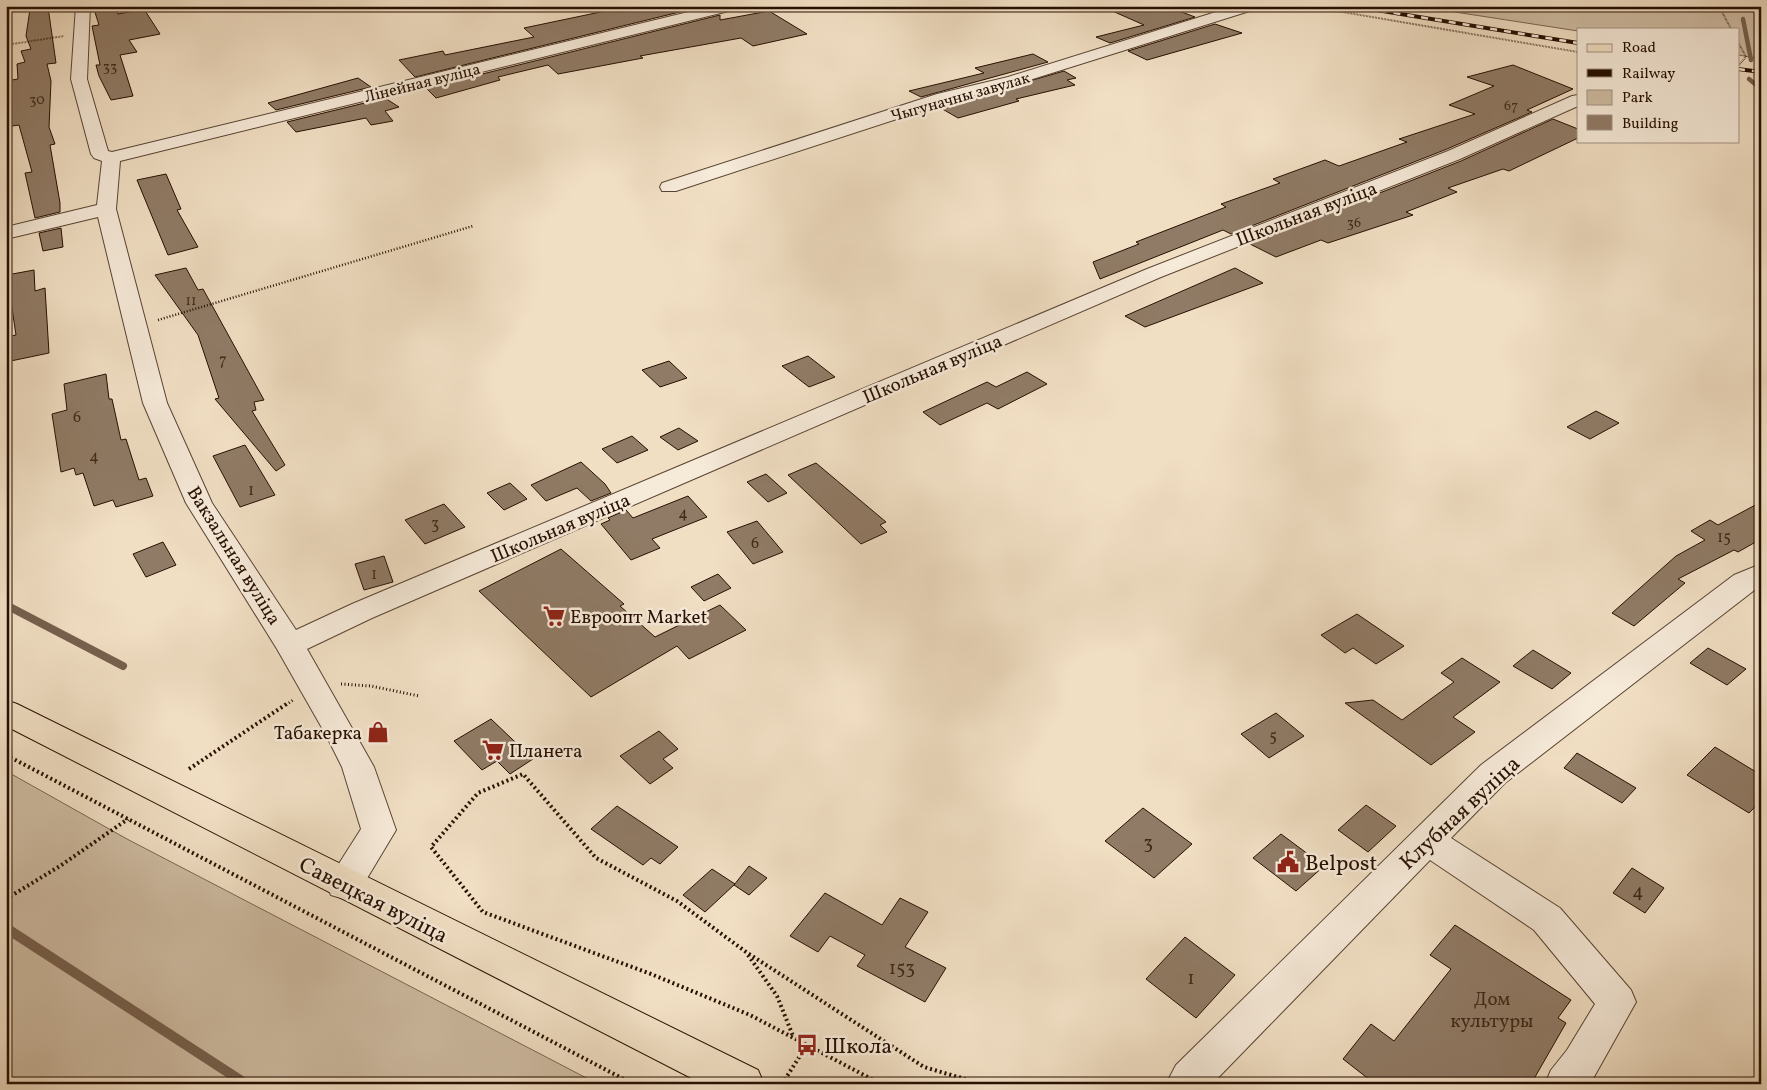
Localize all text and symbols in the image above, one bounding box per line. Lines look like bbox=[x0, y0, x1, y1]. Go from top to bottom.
legend bbox=[1577, 28, 1740, 142]
text: Road bbox=[1622, 38, 1656, 59]
house number: 33 bbox=[103, 58, 117, 77]
street label: Лінейная вуліца bbox=[362, 59, 483, 109]
text: Railway bbox=[1622, 64, 1675, 85]
street label: Чыгуначны завулак bbox=[888, 67, 1033, 128]
text: Park bbox=[1622, 88, 1653, 109]
house number: 30 bbox=[29, 91, 45, 110]
house number: 67 bbox=[1504, 97, 1518, 116]
text: Building bbox=[1622, 114, 1679, 135]
street label: Школьная вуліца bbox=[1232, 176, 1381, 254]
house number: 36 bbox=[1347, 214, 1361, 233]
house number: 11 bbox=[186, 292, 196, 311]
street label: Школьная вуліца bbox=[859, 329, 1007, 411]
house number: 7 bbox=[219, 350, 227, 372]
house number: 6 bbox=[73, 407, 81, 429]
house number: 4 bbox=[89, 446, 99, 468]
house number: 1 bbox=[248, 480, 254, 502]
street label: Вакзальная вуліца bbox=[180, 482, 287, 631]
street label: Школьная вуліца bbox=[487, 488, 635, 570]
house number: 4 bbox=[678, 503, 688, 525]
house number: 3 bbox=[431, 514, 439, 536]
house number: 15 bbox=[1717, 527, 1731, 549]
house number: 6 bbox=[751, 533, 759, 555]
house number: 1 bbox=[371, 564, 377, 586]
supermarket icon: Евроопт Market bbox=[541, 603, 567, 629]
place label: Евроопт Market bbox=[570, 605, 708, 631]
shop icon: Табакерка bbox=[365, 719, 391, 745]
place label: Табакерка bbox=[274, 721, 362, 747]
house number: 5 bbox=[1269, 726, 1277, 748]
supermarket icon: Планета bbox=[480, 737, 506, 763]
place label: Планета bbox=[509, 739, 582, 765]
street label: Клубная вуліца bbox=[1393, 750, 1528, 878]
house number: 3 bbox=[1143, 831, 1153, 857]
public building icon: Belpost bbox=[1275, 849, 1301, 875]
place label: Belpost bbox=[1305, 849, 1377, 880]
street label: Савецкая вуліца bbox=[293, 850, 453, 952]
house number: 4 bbox=[1632, 879, 1644, 905]
house number: 153 bbox=[889, 956, 915, 982]
house number: 1 bbox=[1187, 966, 1195, 992]
house number: Дом культуры bbox=[1451, 987, 1533, 1035]
bus stop icon: Школа bbox=[794, 1032, 820, 1058]
place label: Школа bbox=[824, 1032, 892, 1063]

